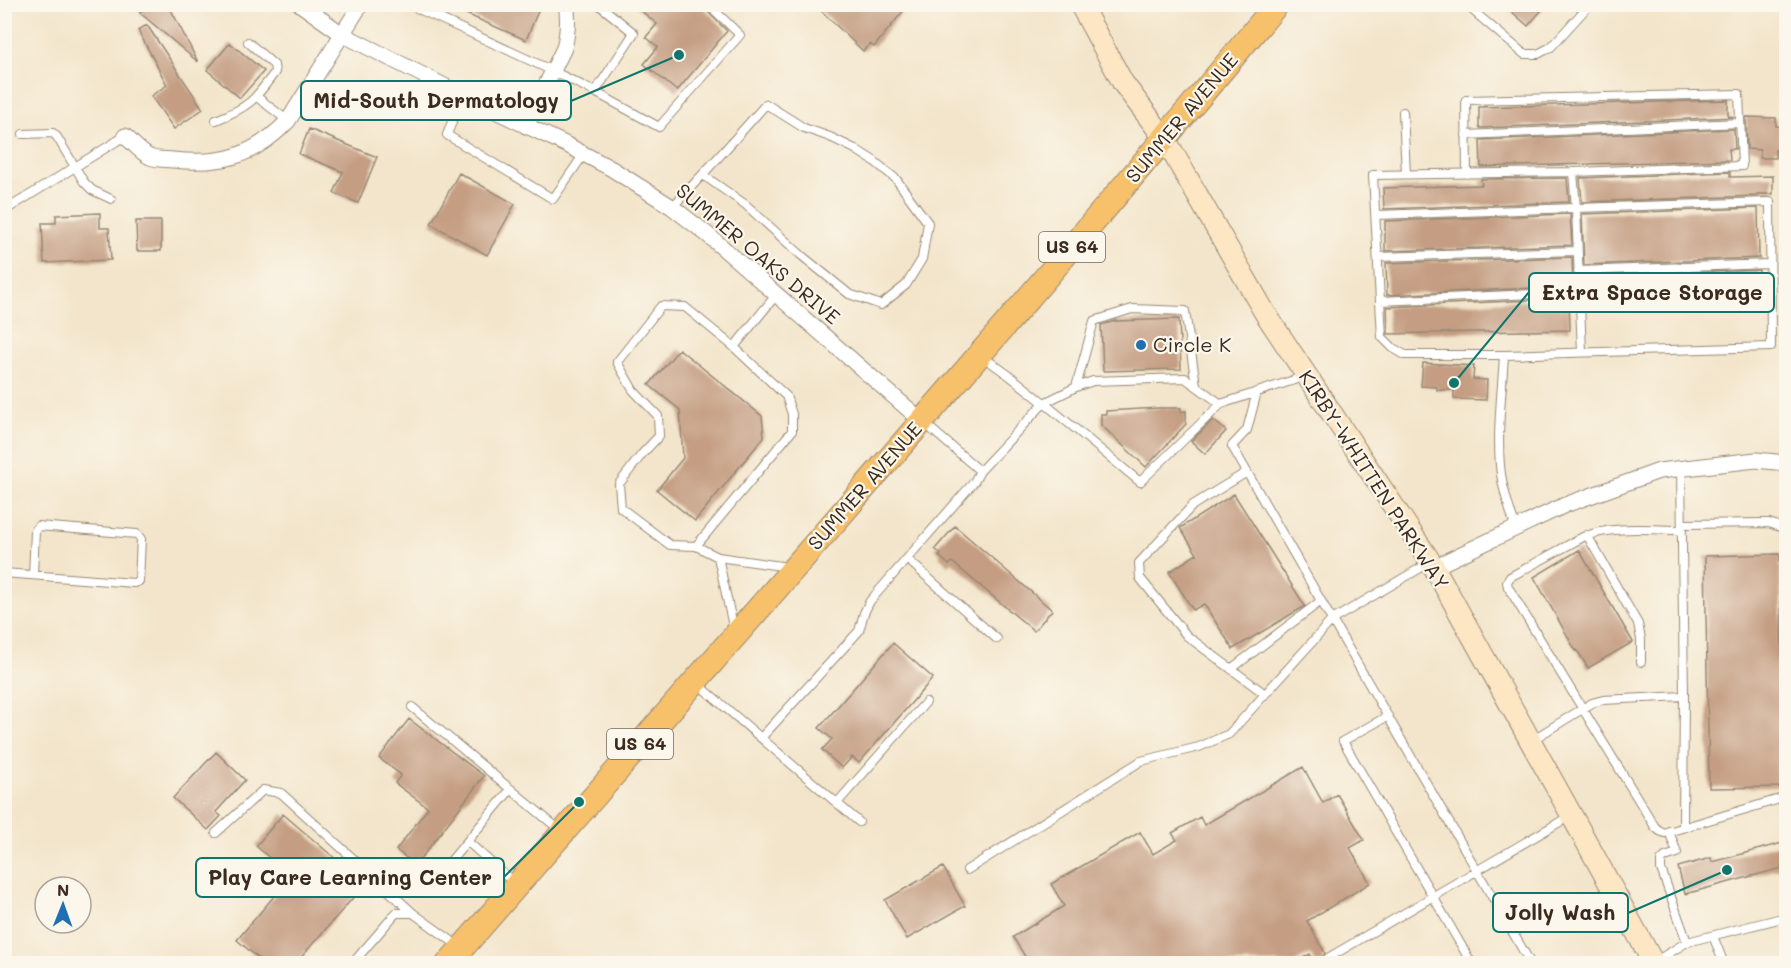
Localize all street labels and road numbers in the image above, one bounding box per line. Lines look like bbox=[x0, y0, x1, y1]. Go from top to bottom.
street label: SUMMER AVENUE bbox=[1119, 47, 1243, 188]
street label: SUMMER OAKS DRIVE bbox=[671, 177, 846, 329]
road number: US 64 bbox=[1039, 232, 1105, 262]
street label: KIRBY-WHITTEN PARKWAY bbox=[1294, 365, 1456, 594]
street label: SUMMER AVENUE bbox=[801, 416, 927, 555]
road number: US 64 bbox=[607, 729, 673, 759]

